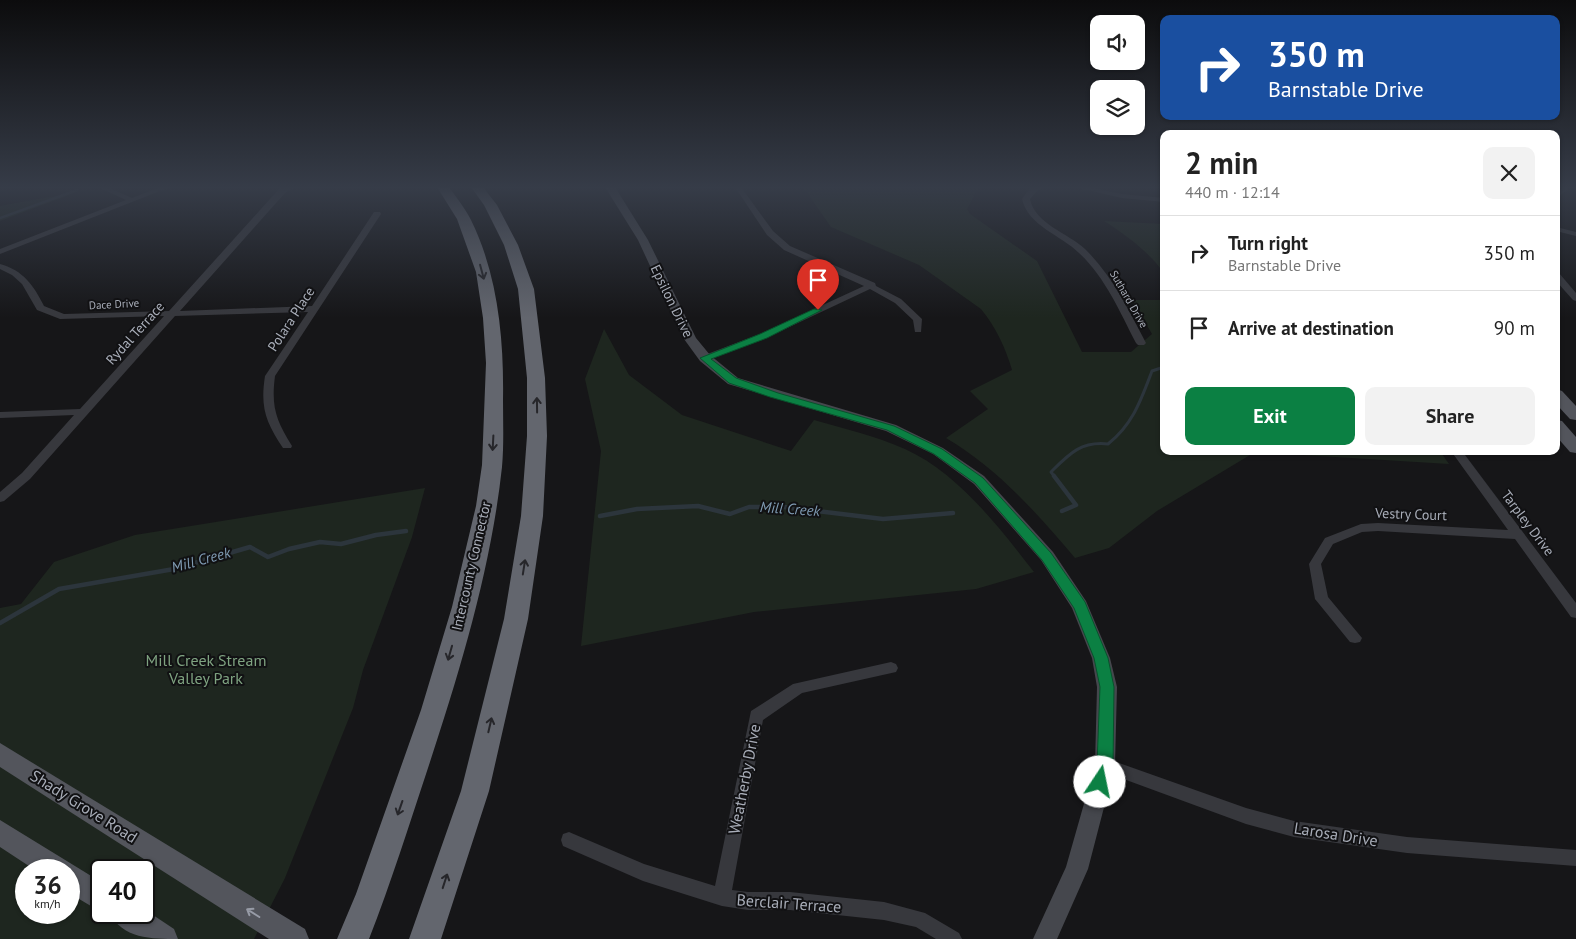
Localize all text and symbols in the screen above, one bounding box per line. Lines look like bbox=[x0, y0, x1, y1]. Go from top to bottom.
map controls bbox=[1090, 15, 1145, 135]
button: sound bbox=[1090, 15, 1145, 70]
text: 350 m bbox=[1268, 31, 1365, 77]
icon: right bbox=[1185, 35, 1250, 100]
text: Barnstable Drive bbox=[1268, 75, 1424, 103]
button: layers bbox=[1090, 80, 1145, 135]
text: 2 min bbox=[1185, 143, 1258, 182]
button: close bbox=[1483, 147, 1535, 199]
text: 440 m · 12:14 bbox=[1185, 182, 1280, 202]
text: Turn right bbox=[1228, 231, 1308, 255]
icon: right bbox=[1185, 239, 1213, 267]
text: 350 m bbox=[1483, 241, 1535, 265]
text: Barnstable Drive bbox=[1228, 255, 1341, 275]
pin bbox=[797, 259, 839, 310]
street label: Epsilon Drive bbox=[647, 262, 697, 340]
one-way arrow bbox=[478, 264, 487, 280]
icon: arrive bbox=[804, 266, 832, 294]
street label: Suthard Drive bbox=[1107, 268, 1151, 331]
street label: Polara Place bbox=[264, 283, 318, 355]
street label: Dace Drive bbox=[88, 296, 140, 312]
street label: Rydal Terrace bbox=[102, 298, 168, 368]
icon: arrive bbox=[1185, 314, 1213, 342]
text: Arrive at destination bbox=[1228, 316, 1394, 340]
text: 90 m bbox=[1494, 316, 1535, 340]
button: Exit bbox=[1185, 387, 1355, 445]
button: Share bbox=[1365, 387, 1535, 445]
one-way arrow bbox=[532, 397, 541, 413]
one-way arrow bbox=[489, 435, 498, 451]
street label: Tarpley Drive bbox=[1497, 487, 1559, 559]
water label: Mill Creek bbox=[759, 497, 822, 520]
street label: Intercounty Connector bbox=[447, 500, 495, 632]
street label: Vestry Court bbox=[1374, 504, 1447, 524]
water label: Mill Creek bbox=[169, 542, 234, 577]
one-way arrow bbox=[519, 559, 529, 575]
one-way arrow bbox=[445, 645, 455, 661]
park label: Mill Creek Stream Valley Park bbox=[146, 650, 266, 688]
one-way arrow bbox=[486, 718, 495, 734]
street label: Weatherby Drive bbox=[724, 722, 764, 836]
position arrow bbox=[1073, 755, 1125, 807]
street label: Shady Grove Road bbox=[27, 765, 141, 847]
one-way arrow bbox=[395, 799, 405, 815]
street label: Larosa Drive bbox=[1293, 817, 1379, 851]
speed limit sign: 40 bbox=[90, 859, 155, 924]
text: 36 bbox=[33, 869, 62, 901]
one-way arrow bbox=[440, 873, 450, 889]
street label: Berclair Terrace bbox=[736, 889, 842, 917]
text: km/h bbox=[34, 896, 61, 911]
one-way arrow bbox=[247, 908, 261, 918]

